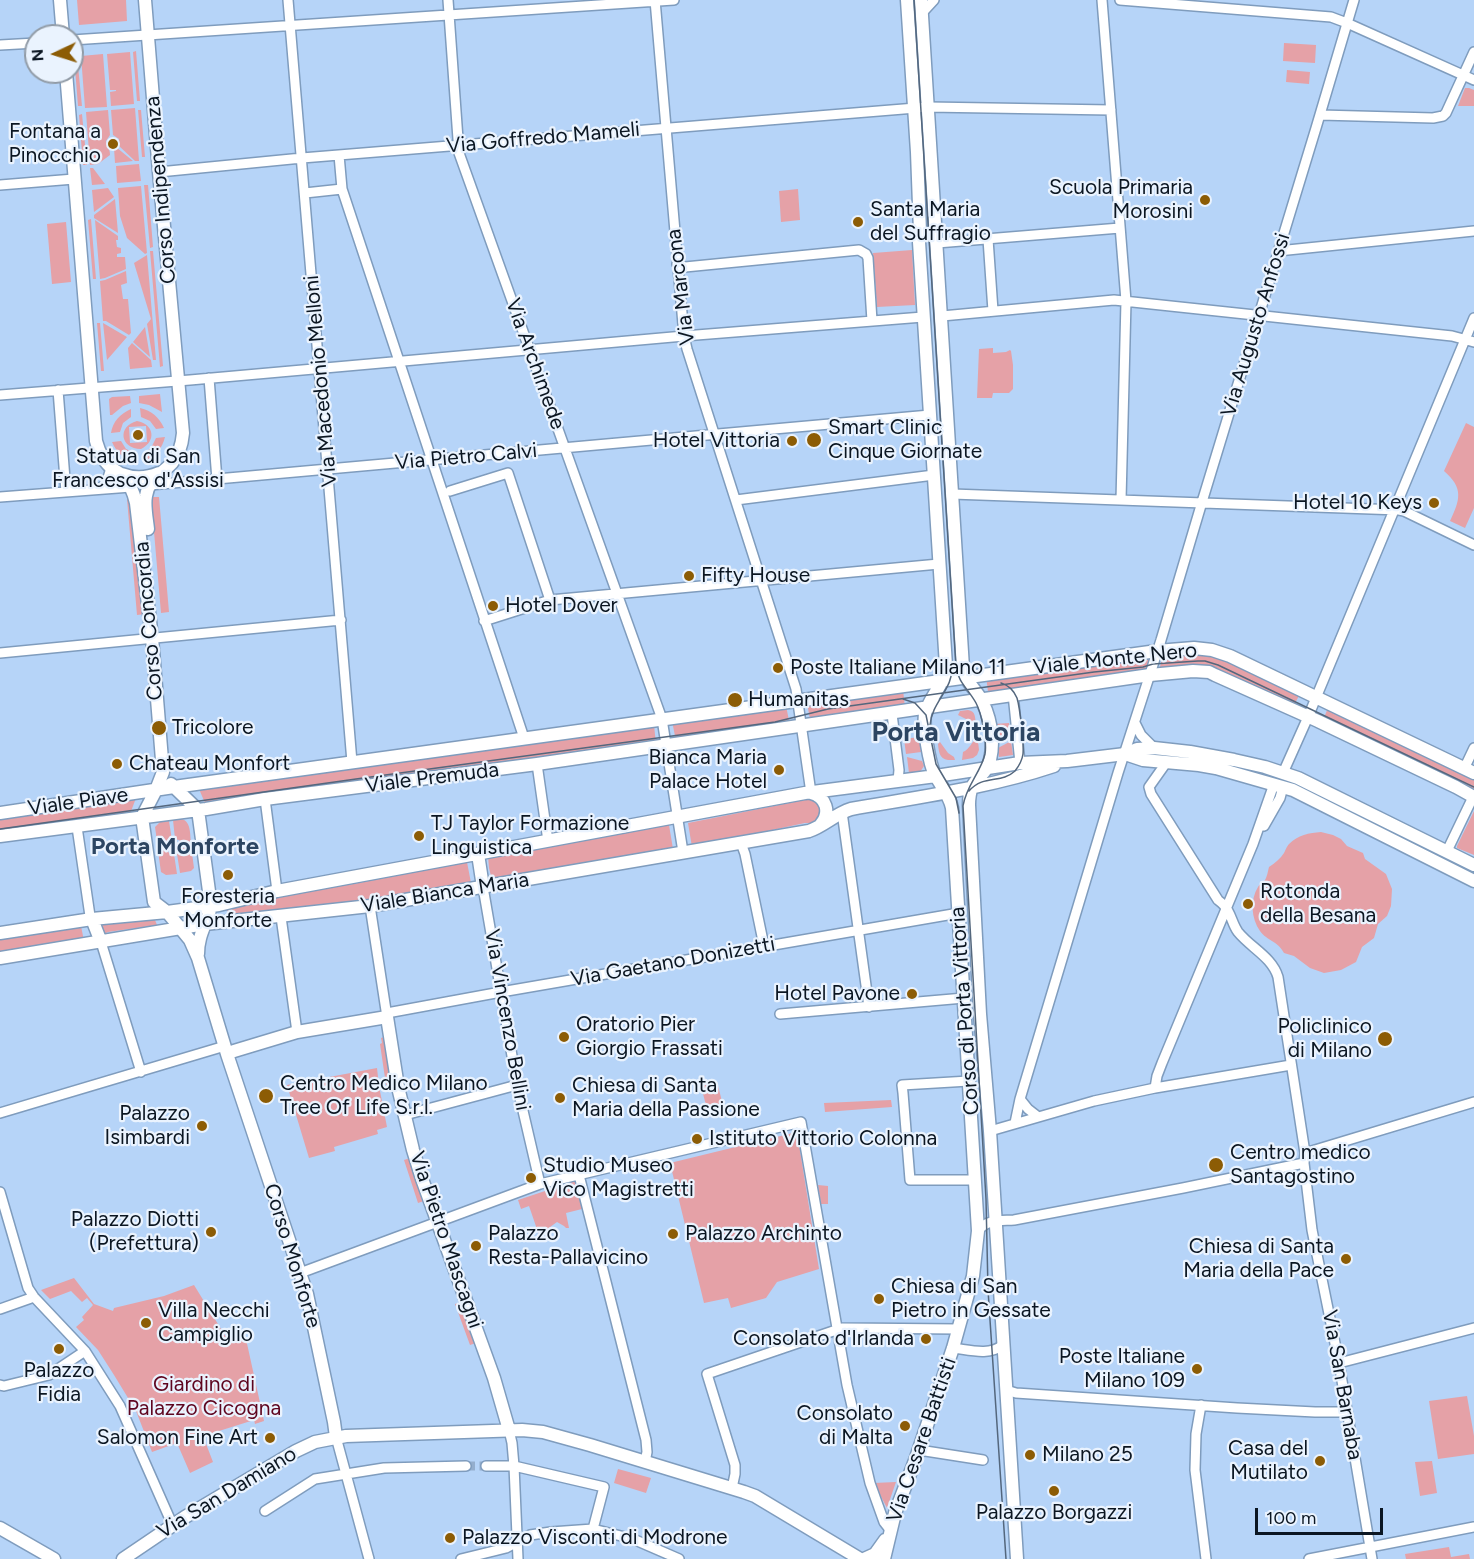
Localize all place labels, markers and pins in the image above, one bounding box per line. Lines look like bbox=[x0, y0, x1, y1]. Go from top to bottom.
place label: Fontana a Pinocchio bbox=[9, 119, 101, 169]
marker: Fontana a Pinocchio bbox=[106, 137, 120, 151]
place label: Scuola Primaria Morosini bbox=[1049, 175, 1193, 225]
marker: Scuola Primaria Morosini bbox=[1198, 193, 1212, 207]
place label: Santa Maria del Suffragio bbox=[870, 197, 991, 247]
marker: Santa Maria del Suffragio bbox=[851, 215, 865, 229]
place label: Smart Clinic Cinque Giornate bbox=[828, 415, 982, 465]
marker: Statua di San Francesco d'Assisi bbox=[131, 428, 145, 442]
place label: Hotel Vittoria bbox=[653, 428, 780, 454]
marker: Smart Clinic Cinque Giornate bbox=[805, 431, 823, 449]
marker: Hotel Vittoria bbox=[785, 434, 799, 448]
place label: Statua di San Francesco d'Assisi bbox=[52, 444, 224, 494]
place label: Hotel 10 Keys bbox=[1293, 490, 1422, 516]
marker: Hotel 10 Keys bbox=[1427, 496, 1441, 510]
place label: Fifty House bbox=[701, 563, 810, 589]
marker: Fifty House bbox=[682, 569, 696, 583]
place label: Hotel Dover bbox=[505, 593, 618, 619]
marker: Hotel Dover bbox=[486, 599, 500, 613]
place label: Poste Italiane Milano 11 bbox=[790, 655, 1006, 681]
marker: Poste Italiane Milano 11 bbox=[771, 661, 785, 675]
place label: Humanitas bbox=[748, 687, 849, 713]
marker: Humanitas bbox=[726, 691, 744, 709]
place label: Tricolore bbox=[172, 715, 253, 741]
marker: Tricolore bbox=[150, 719, 168, 737]
place label: Bianca Maria Palace Hotel bbox=[648, 745, 767, 795]
place label: Chateau Monfort bbox=[129, 751, 290, 777]
marker: Chateau Monfort bbox=[110, 757, 124, 771]
marker: Bianca Maria Palace Hotel bbox=[772, 763, 786, 777]
place label: TJ Taylor Formazione Linguistica bbox=[431, 811, 629, 861]
marker: TJ Taylor Formazione Linguistica bbox=[412, 829, 426, 843]
marker: Foresteria Monforte bbox=[221, 868, 235, 882]
place label: Rotonda della Besana bbox=[1260, 879, 1376, 929]
place label: Foresteria Monforte bbox=[181, 884, 275, 934]
marker: Rotonda della Besana bbox=[1241, 897, 1255, 911]
place label: Hotel Pavone bbox=[774, 981, 900, 1007]
marker: Hotel Pavone bbox=[905, 987, 919, 1001]
place label: Oratorio Pier Giorgio Frassati bbox=[576, 1012, 723, 1062]
place label: Policlinico di Milano bbox=[1277, 1014, 1372, 1064]
marker: Oratorio Pier Giorgio Frassati bbox=[557, 1030, 571, 1044]
marker: Policlinico di Milano bbox=[1376, 1030, 1394, 1048]
place label: Centro Medico Milano Tree Of Life S.r.l. bbox=[280, 1071, 488, 1121]
place label: Chiesa di Santa Maria della Passione bbox=[572, 1073, 760, 1123]
marker: Centro Medico Milano Tree Of Life S.r.l. bbox=[257, 1087, 275, 1105]
marker: Chiesa di Santa Maria della Passione bbox=[553, 1091, 567, 1105]
place label: Palazzo Isimbardi bbox=[104, 1101, 190, 1151]
marker: Palazzo Isimbardi bbox=[195, 1119, 209, 1133]
place label: Istituto Vittorio Colonna bbox=[709, 1126, 937, 1152]
marker: Istituto Vittorio Colonna bbox=[690, 1132, 704, 1146]
place label: Centro medico Santagostino bbox=[1230, 1140, 1371, 1190]
place label: Studio Museo Vico Magistretti bbox=[543, 1153, 694, 1203]
marker: Centro medico Santagostino bbox=[1207, 1156, 1225, 1174]
marker: Studio Museo Vico Magistretti bbox=[524, 1171, 538, 1185]
place label: Palazzo Diotti (Prefettura) bbox=[71, 1207, 199, 1257]
place label: Palazzo Resta-Pallavicino bbox=[488, 1221, 648, 1271]
place label: Palazzo Archinto bbox=[685, 1221, 842, 1247]
marker: Palazzo Diotti (Prefettura) bbox=[204, 1225, 218, 1239]
marker: Palazzo Archinto bbox=[666, 1227, 680, 1241]
place label: Chiesa di Santa Maria della Pace bbox=[1183, 1234, 1334, 1284]
marker: Palazzo Resta-Pallavicino bbox=[469, 1239, 483, 1253]
marker: Chiesa di Santa Maria della Pace bbox=[1339, 1252, 1353, 1266]
place label: Chiesa di San Pietro in Gessate bbox=[891, 1274, 1051, 1324]
marker: Chiesa di San Pietro in Gessate bbox=[872, 1292, 886, 1306]
place label: Villa Necchi Campiglio bbox=[158, 1298, 270, 1348]
marker: Villa Necchi Campiglio bbox=[139, 1316, 153, 1330]
place label: Consolato d'Irlanda bbox=[733, 1326, 914, 1352]
marker: Consolato d'Irlanda bbox=[919, 1332, 933, 1346]
marker: Palazzo Fidia bbox=[52, 1342, 66, 1356]
place label: Poste Italiane Milano 109 bbox=[1059, 1344, 1185, 1394]
place label: Palazzo Fidia bbox=[24, 1358, 94, 1408]
marker: Poste Italiane Milano 109 bbox=[1190, 1362, 1204, 1376]
place label: Consolato di Malta bbox=[797, 1401, 893, 1451]
marker: Consolato di Malta bbox=[898, 1419, 912, 1433]
place label: Salomon Fine Art bbox=[97, 1425, 258, 1451]
marker: Salomon Fine Art bbox=[263, 1431, 277, 1445]
place label: Casa del Mutilato bbox=[1228, 1436, 1308, 1486]
place label: Milano 25 bbox=[1042, 1442, 1133, 1468]
marker: Milano 25 bbox=[1023, 1448, 1037, 1462]
marker: Casa del Mutilato bbox=[1313, 1454, 1327, 1468]
marker: Palazzo Borgazzi bbox=[1047, 1484, 1061, 1498]
place label: Palazzo Borgazzi bbox=[976, 1500, 1132, 1526]
place label: Palazzo Visconti di Modrone bbox=[462, 1525, 728, 1551]
marker: Palazzo Visconti di Modrone bbox=[443, 1531, 457, 1545]

